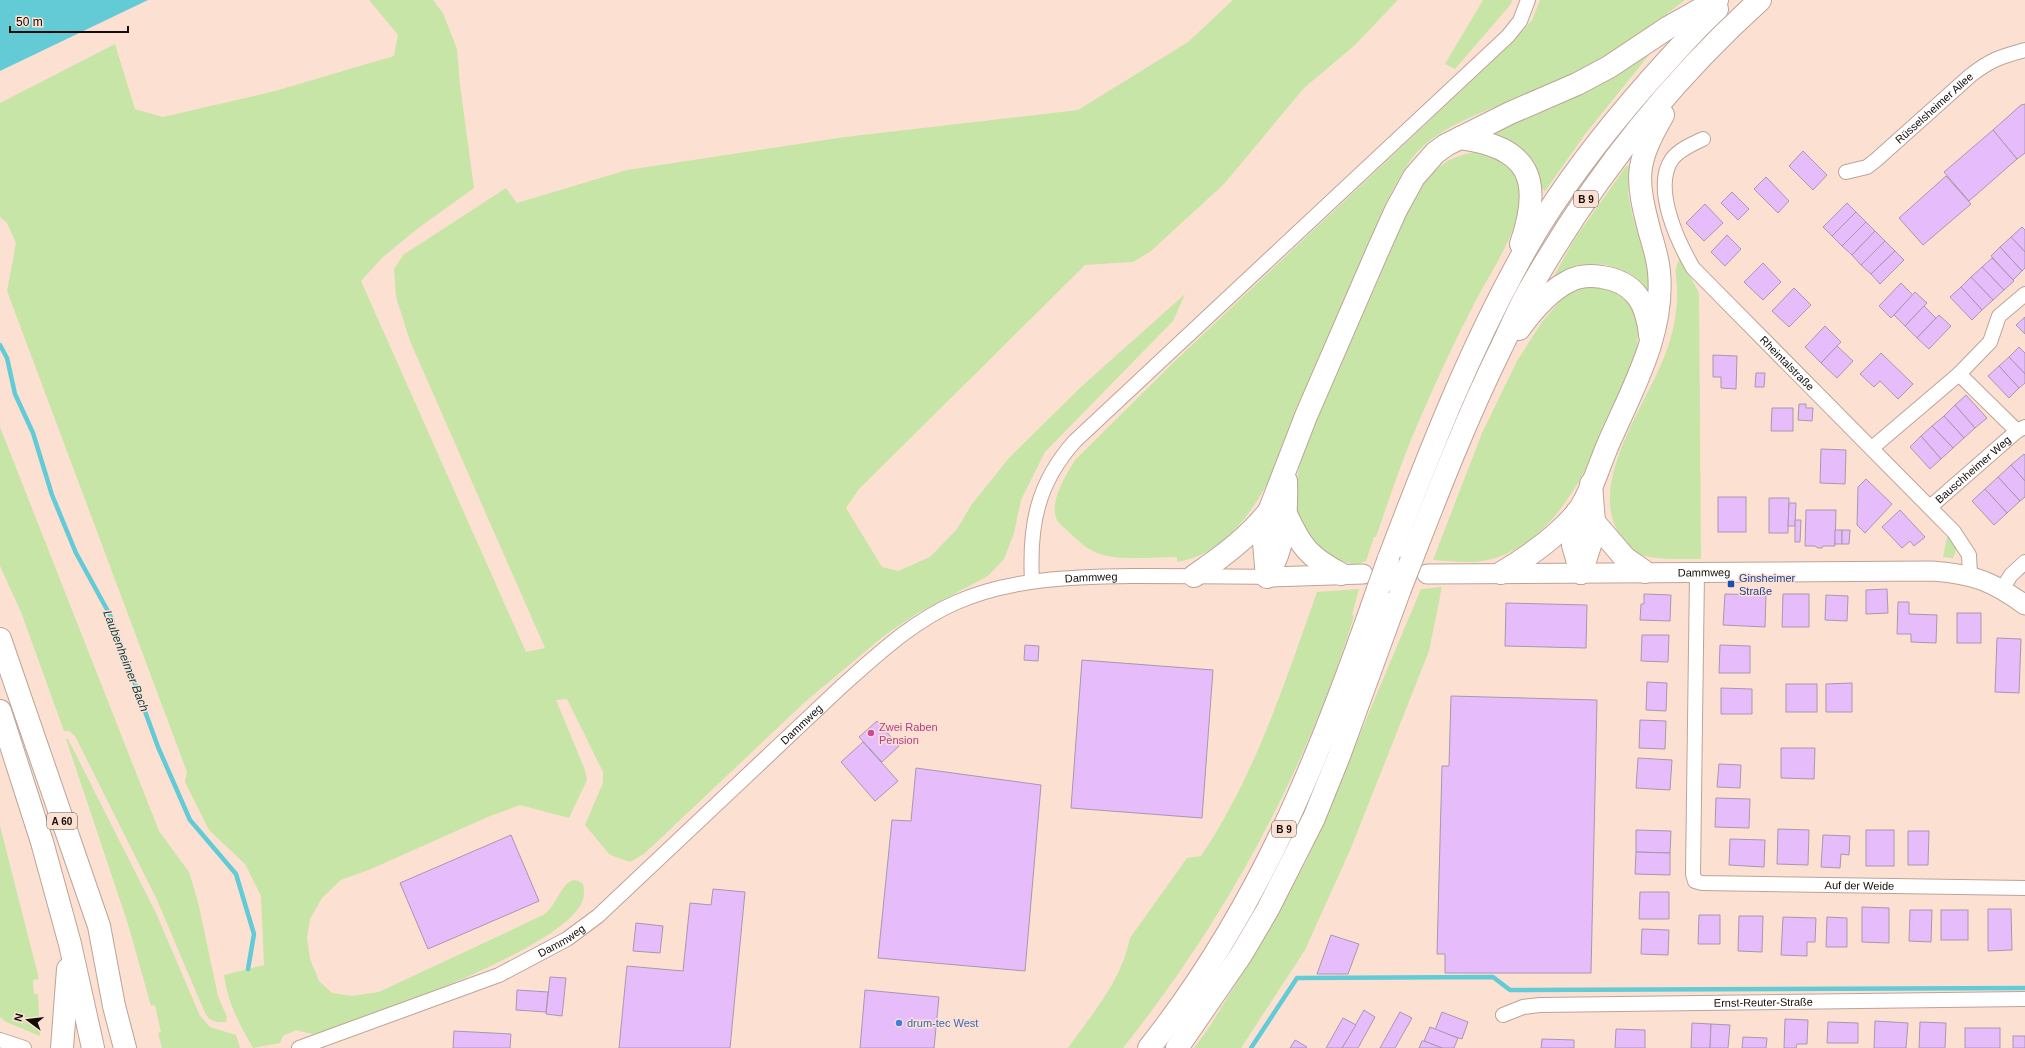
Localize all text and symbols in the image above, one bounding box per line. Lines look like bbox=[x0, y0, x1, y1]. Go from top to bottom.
scale bar bbox=[10, 8, 128, 34]
text: 50 m bbox=[16, 15, 43, 29]
street label: Rüsselsheimer Allee bbox=[1893, 70, 1975, 146]
road number: B 9 bbox=[1574, 191, 1598, 207]
street label: Rheintalstraße bbox=[1758, 334, 1817, 393]
street label: Bauschheimer Weg bbox=[1933, 433, 2013, 506]
street label: Dammweg bbox=[1678, 566, 1730, 579]
street label: Dammweg bbox=[1064, 570, 1118, 584]
place label: Ginsheimer Straße bbox=[1739, 572, 1796, 597]
marker: Ginsheimer Straße bbox=[1726, 579, 1736, 589]
water label: Laubenheimer Bach bbox=[100, 608, 152, 714]
street label: Dammweg bbox=[778, 702, 825, 747]
place label: Zwei Raben Pension bbox=[879, 721, 938, 746]
marker: Zwei Raben Pension bbox=[866, 728, 876, 738]
road number: A 60 bbox=[47, 813, 77, 829]
road number: B 9 bbox=[1272, 821, 1296, 837]
street label: Auf der Weide bbox=[1825, 879, 1894, 892]
street label: Dammweg bbox=[536, 922, 587, 959]
street label: Ernst-Reuter-Straße bbox=[1714, 996, 1813, 1009]
north arrow bbox=[8, 1000, 48, 1040]
text: N bbox=[12, 1012, 25, 1023]
place label: drum-tec West bbox=[907, 1017, 978, 1029]
marker: drum-tec West bbox=[894, 1018, 904, 1028]

